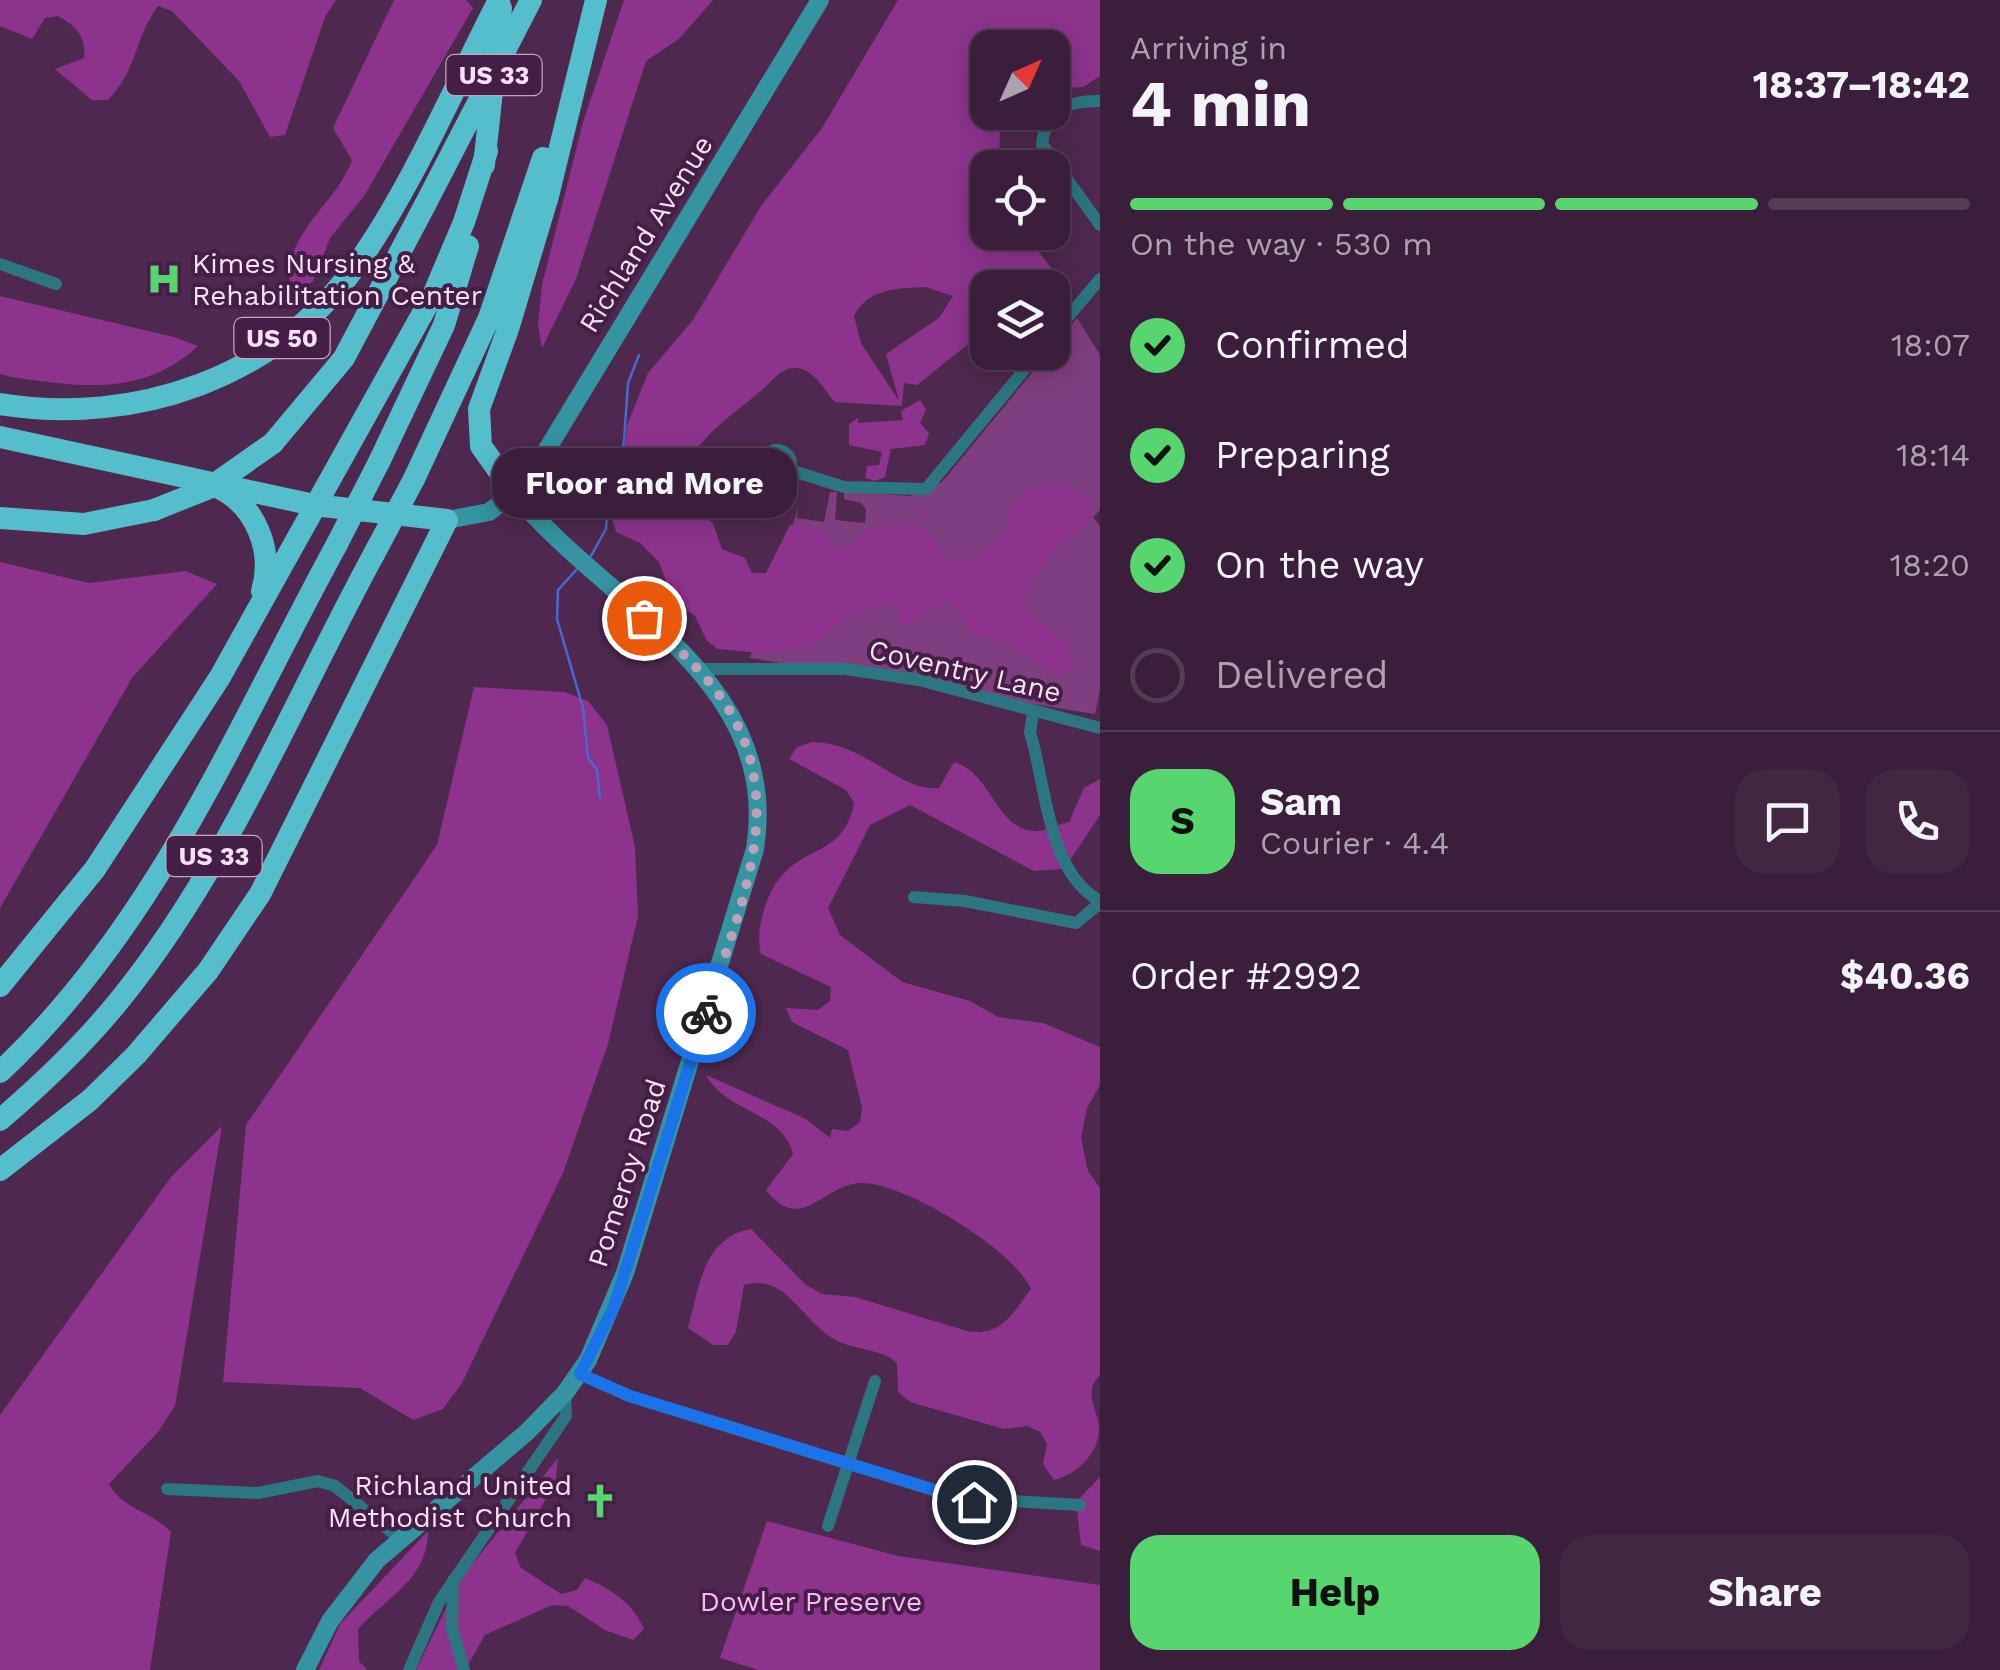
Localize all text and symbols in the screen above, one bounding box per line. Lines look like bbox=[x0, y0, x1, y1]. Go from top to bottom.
text: Arriving in bbox=[1130, 29, 1287, 67]
north arrow bbox=[970, 30, 1070, 130]
map controls bbox=[970, 30, 1070, 370]
road number: US 33 bbox=[446, 55, 542, 95]
text: 18:37–18:42 bbox=[1753, 63, 1970, 107]
text: 4 min bbox=[1130, 66, 1311, 142]
street label: Richland Avenue bbox=[572, 130, 720, 338]
button: locate bbox=[970, 150, 1070, 250]
text: On the way · 530 m bbox=[1130, 225, 1433, 263]
place label: Kimes Nursing & Rehabilitation Center bbox=[192, 247, 482, 312]
hospital icon: Kimes Nursing & Rehabilitation Center bbox=[145, 260, 183, 298]
button: layers bbox=[970, 270, 1070, 370]
road number: US 50 bbox=[234, 318, 330, 358]
icon: check bbox=[1130, 318, 1185, 373]
text: Confirmed bbox=[1215, 323, 1410, 367]
text: 18:07 bbox=[1891, 326, 1970, 364]
icon: check bbox=[1130, 428, 1185, 483]
text: Preparing bbox=[1215, 433, 1390, 477]
text: 18:14 bbox=[1896, 436, 1970, 474]
callout: Floor and More bbox=[492, 448, 796, 518]
text: Floor and More bbox=[525, 464, 764, 502]
icon: check bbox=[1130, 538, 1185, 593]
text: On the way bbox=[1215, 543, 1424, 587]
text: 18:20 bbox=[1890, 546, 1970, 584]
pin bbox=[602, 576, 687, 661]
icon: bag bbox=[617, 591, 672, 646]
street label: Coventry Lane bbox=[866, 633, 1064, 709]
text: Delivered bbox=[1215, 653, 1388, 697]
button: chat bbox=[1735, 769, 1840, 874]
button: phone bbox=[1865, 769, 1970, 874]
text: Sam bbox=[1260, 780, 1342, 824]
text: S bbox=[1170, 799, 1195, 843]
text: Courier · 4.4 bbox=[1260, 824, 1449, 862]
road number: US 33 bbox=[166, 836, 262, 876]
text: Order #2992 bbox=[1130, 954, 1362, 998]
text: $40.36 bbox=[1840, 954, 1970, 998]
courier bbox=[656, 963, 756, 1063]
icon: bike bbox=[679, 986, 734, 1041]
street label: Pomeroy Road bbox=[581, 1075, 673, 1271]
pin bbox=[932, 1460, 1017, 1545]
place label: Richland United Methodist Church bbox=[328, 1469, 572, 1534]
icon: home bbox=[947, 1475, 1002, 1530]
church icon: Richland United Methodist Church bbox=[581, 1482, 619, 1520]
button: Help bbox=[1130, 1535, 1540, 1650]
button: Share bbox=[1560, 1535, 1970, 1650]
park label: Dowler Preserve bbox=[700, 1585, 922, 1618]

